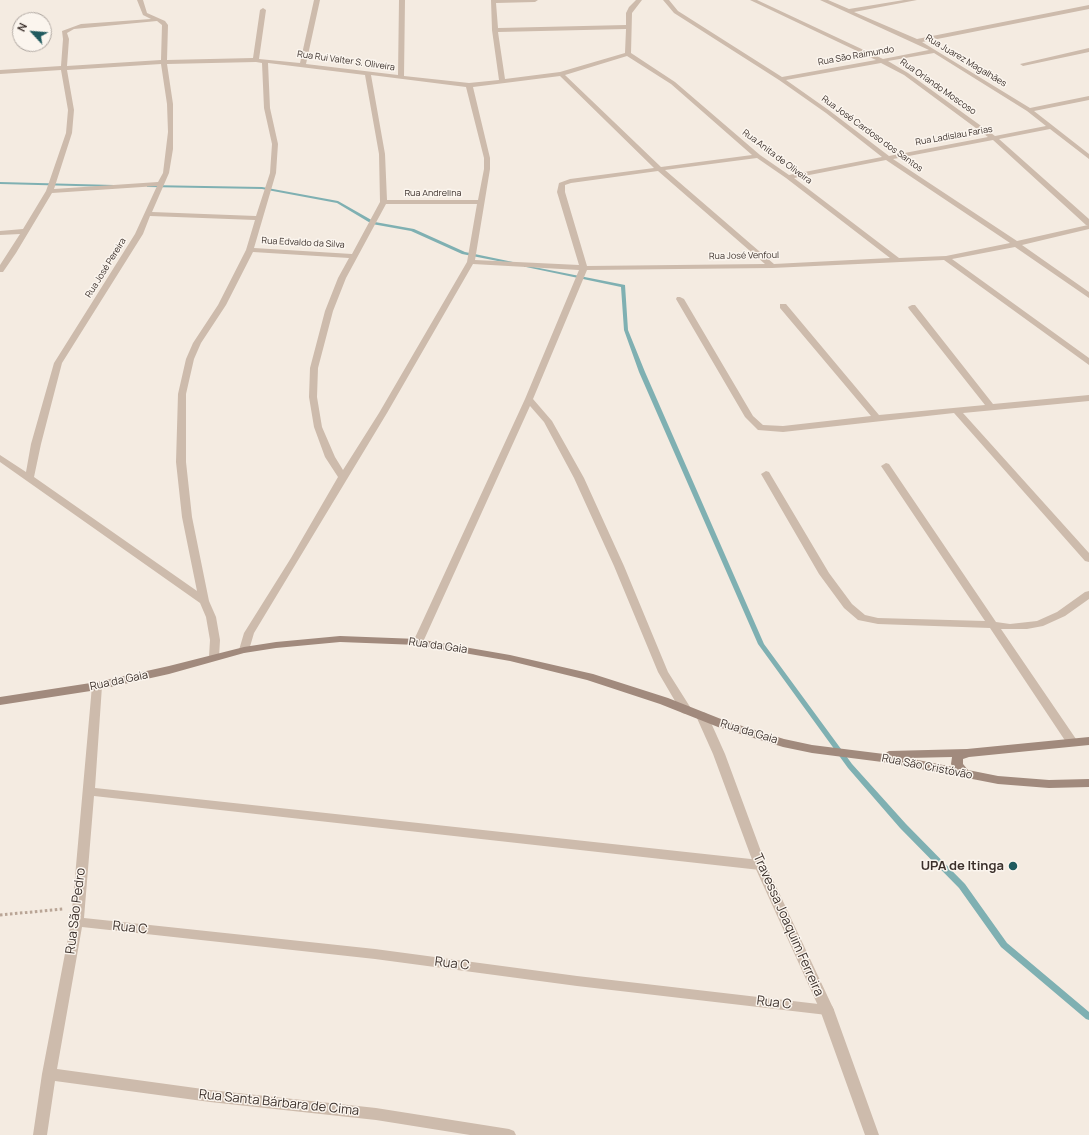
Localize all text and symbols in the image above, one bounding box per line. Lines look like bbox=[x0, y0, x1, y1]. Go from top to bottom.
north arrow bbox=[12, 12, 52, 52]
text: N bbox=[13, 20, 30, 34]
street label: Rua Juarez Magalhães bbox=[924, 33, 1008, 89]
street label: Rua São Raimundo bbox=[817, 44, 895, 68]
street label: Rua Rui Valter S. Oliveira bbox=[296, 49, 396, 73]
street label: Rua Orlando Moscoso bbox=[898, 57, 978, 117]
street label: Rua José Cardoso dos Santos bbox=[819, 94, 925, 174]
street label: Rua Ladislau Farias bbox=[915, 124, 993, 148]
street label: Rua Anita de Oliveira bbox=[740, 127, 814, 187]
street label: Rua Andrelina bbox=[404, 188, 462, 198]
street label: Rua Edvaldo da Silva bbox=[261, 235, 345, 251]
street label: Rua José Pereira bbox=[83, 236, 129, 300]
street label: Rua José Venfoul bbox=[709, 250, 779, 262]
street label: Rua da Gaia bbox=[408, 635, 468, 657]
street label: Rua da Gaia bbox=[89, 668, 149, 694]
street label: Rua da Gaia bbox=[719, 717, 779, 747]
street label: Rua São Cristóvão bbox=[881, 752, 973, 782]
street label: Travessa Joaquim Ferreira bbox=[749, 851, 827, 999]
place label: UPA de Itinga bbox=[921, 858, 1004, 874]
marker: UPA de Itinga bbox=[1007, 860, 1019, 872]
street label: Rua São Pedro bbox=[63, 867, 89, 955]
street label: Rua C bbox=[112, 918, 148, 938]
street label: Rua C bbox=[434, 954, 470, 974]
street label: Rua C bbox=[756, 993, 792, 1013]
street label: Rua Santa Bárbara de Cima bbox=[198, 1087, 360, 1119]

